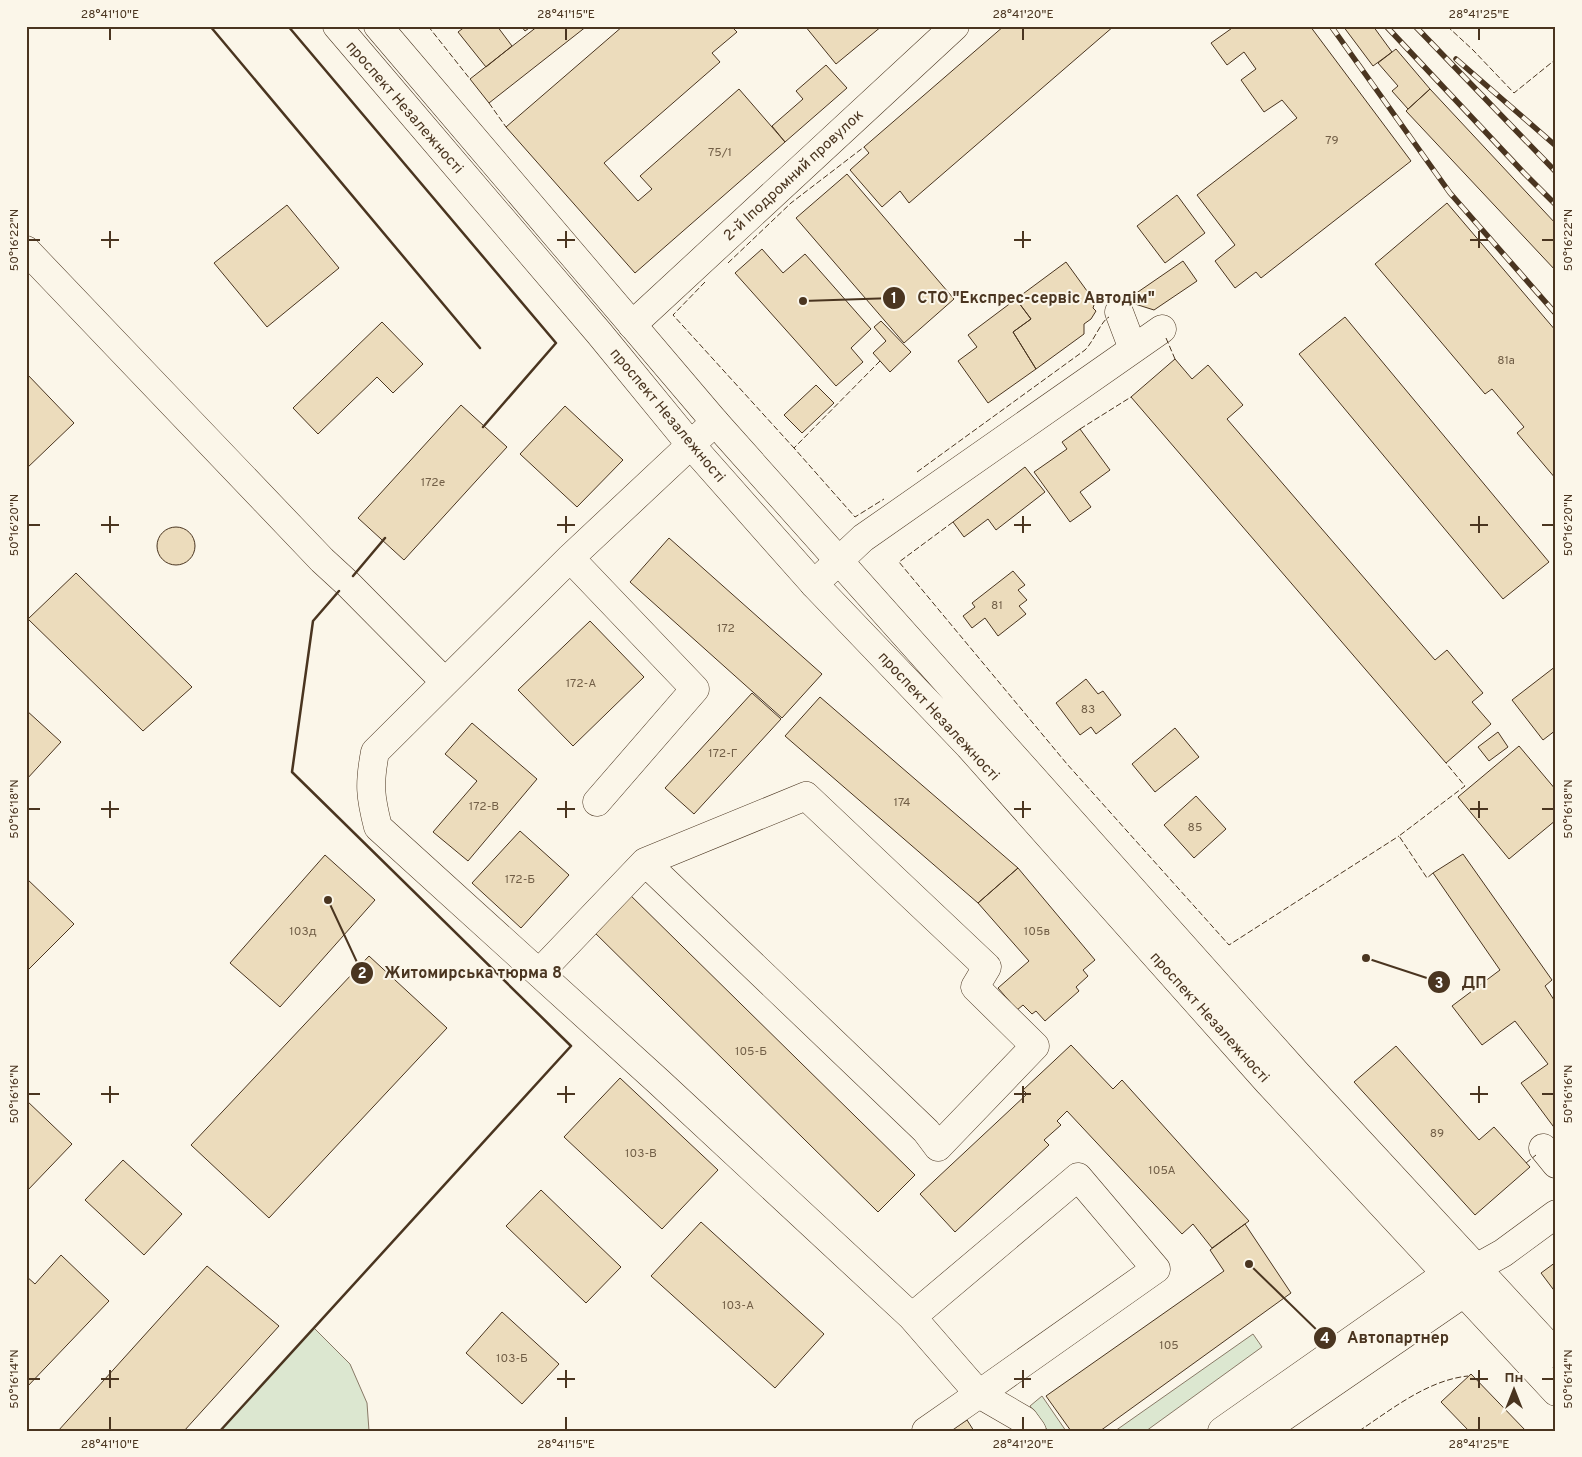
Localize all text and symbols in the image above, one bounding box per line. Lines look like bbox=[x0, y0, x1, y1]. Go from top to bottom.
text: 28°41'10"E bbox=[81, 7, 139, 23]
text: 28°41'15"E bbox=[537, 7, 595, 23]
text: 28°41'20"E bbox=[992, 7, 1054, 23]
text: 28°41'25"E bbox=[1449, 7, 1509, 23]
street label: проспект Незалежності bbox=[341, 38, 467, 178]
street label: 2-й Іподромний провулок bbox=[720, 106, 868, 246]
house number: 79 bbox=[1325, 133, 1339, 149]
house number: 75/1 bbox=[708, 145, 732, 161]
text: 50°16'22"N bbox=[7, 209, 23, 271]
text: 50°16'22"N bbox=[1561, 209, 1577, 271]
callout: СТО "Експрес-сервіс Автодім" bbox=[882, 282, 1165, 313]
text: СТО "Експрес-сервіс Автодім" bbox=[917, 289, 1155, 309]
text: 1 bbox=[891, 290, 897, 309]
street label: проспект Незалежності bbox=[605, 345, 729, 487]
house number: 81а bbox=[1497, 353, 1515, 369]
house number: 172е bbox=[421, 475, 445, 491]
text: 50°16'20"N bbox=[7, 494, 23, 556]
text: 50°16'20"N bbox=[1561, 494, 1577, 556]
house number: 81 bbox=[991, 598, 1003, 614]
house number: 172 bbox=[717, 621, 735, 637]
street label: проспект Незалежності bbox=[873, 648, 1003, 786]
house number: 172-А bbox=[566, 676, 596, 692]
house number: 83 bbox=[1081, 702, 1095, 718]
house number: 172-Г bbox=[708, 746, 738, 762]
text: 50°16'18"N bbox=[7, 779, 23, 839]
text: 50°16'18"N bbox=[1561, 779, 1577, 839]
house number: 174 bbox=[894, 795, 910, 811]
house number: 172-В bbox=[469, 799, 499, 815]
house number: 85 bbox=[1188, 820, 1202, 836]
house number: 172-Б bbox=[505, 872, 535, 888]
house number: 103д bbox=[289, 924, 317, 940]
house number: 105в bbox=[1024, 924, 1050, 940]
street label: проспект Незалежності bbox=[1145, 949, 1273, 1087]
callout: Житомирська тюрма 8 bbox=[349, 957, 572, 988]
text: Житомирська тюрма 8 bbox=[384, 964, 562, 984]
text: 2 bbox=[357, 965, 367, 984]
callout: ДП bbox=[1427, 967, 1497, 998]
text: ДП bbox=[1461, 974, 1487, 994]
text: 3 bbox=[1435, 975, 1444, 994]
house number: 105-Б bbox=[735, 1044, 767, 1060]
text: 50°16'16"N bbox=[7, 1064, 23, 1124]
text: 50°16'16"N bbox=[1561, 1064, 1577, 1124]
house number: 89 bbox=[1430, 1126, 1444, 1142]
house number: 103-В bbox=[625, 1146, 657, 1162]
house number: 105А bbox=[1148, 1163, 1176, 1179]
house number: 103-А bbox=[722, 1298, 754, 1314]
callout: Автопартнер bbox=[1312, 1322, 1459, 1353]
text: Автопартнер bbox=[1347, 1329, 1449, 1349]
text: 4 bbox=[1320, 1330, 1330, 1349]
house number: 105 bbox=[1159, 1338, 1179, 1354]
text: 50°16'14"N bbox=[7, 1349, 23, 1409]
text: 50°16'14"N bbox=[1561, 1349, 1577, 1409]
house number: 103-Б bbox=[496, 1351, 528, 1367]
north arrow bbox=[1490, 1364, 1540, 1414]
text: Пн bbox=[1505, 1370, 1523, 1387]
text: 28°41'10"E bbox=[81, 1437, 139, 1453]
text: 28°41'15"E bbox=[537, 1437, 595, 1453]
text: 28°41'20"E bbox=[992, 1437, 1054, 1453]
text: 28°41'25"E bbox=[1449, 1437, 1509, 1453]

